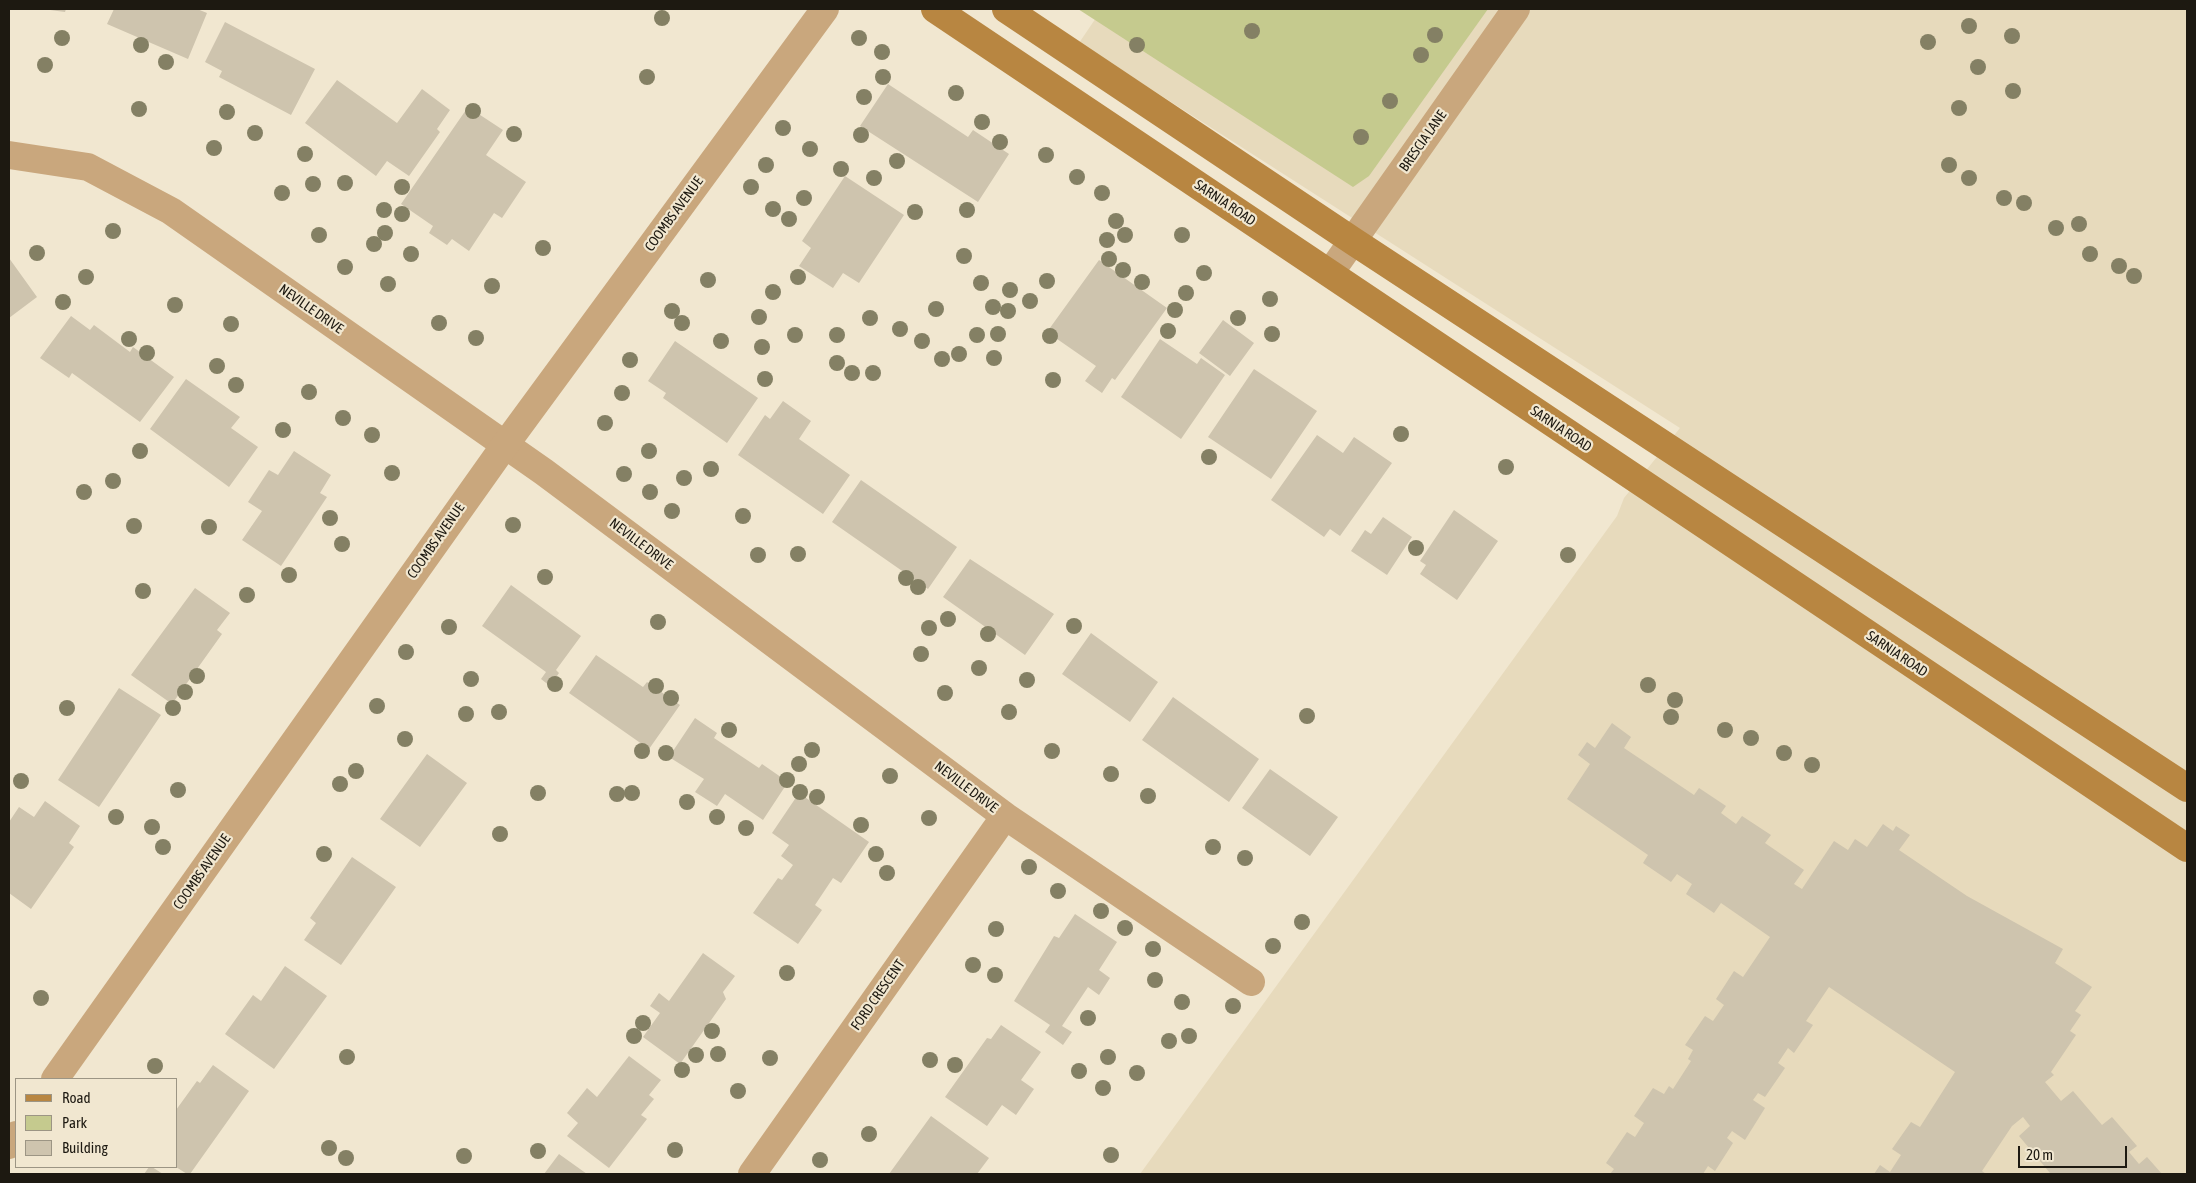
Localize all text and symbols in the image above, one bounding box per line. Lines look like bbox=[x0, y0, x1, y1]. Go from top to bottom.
street label: BRESCIA LANE bbox=[1396, 107, 1450, 175]
street label: COOMBS AVENUE bbox=[641, 173, 707, 255]
street label: SARNIA ROAD bbox=[1191, 176, 1259, 230]
street label: NEVILLE DRIVE bbox=[276, 281, 346, 337]
street label: SARNIA ROAD bbox=[1527, 402, 1595, 456]
street label: COOMBS AVENUE bbox=[404, 500, 468, 582]
street label: NEVILLE DRIVE bbox=[606, 515, 676, 573]
street label: SARNIA ROAD bbox=[1863, 627, 1931, 681]
street label: NEVILLE DRIVE bbox=[931, 758, 1001, 816]
street label: COOMBS AVENUE bbox=[170, 831, 234, 913]
street label: FORD CRESCENT bbox=[847, 956, 909, 1034]
legend bbox=[15, 1078, 178, 1168]
text: Road bbox=[62, 1089, 91, 1106]
text: Park bbox=[62, 1114, 87, 1131]
scale bar bbox=[2021, 1136, 2130, 1168]
text: Building bbox=[62, 1139, 108, 1156]
text: 20 m bbox=[2026, 1146, 2053, 1163]

